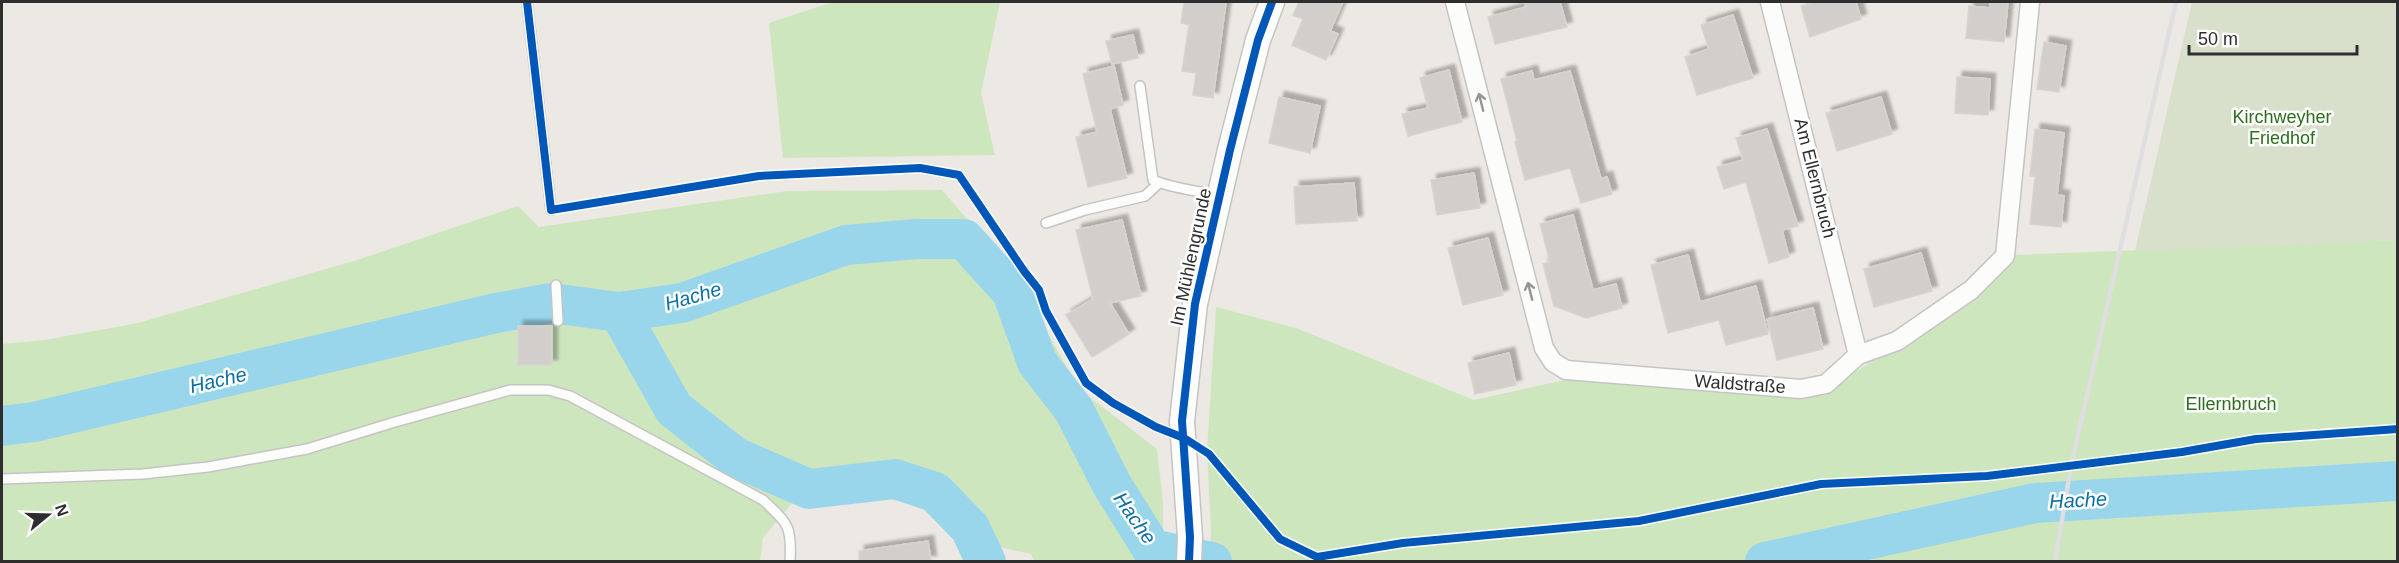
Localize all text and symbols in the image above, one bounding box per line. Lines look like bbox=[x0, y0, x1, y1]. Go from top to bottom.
scale bar bbox=[2189, 18, 2357, 56]
text: 50 m bbox=[2198, 29, 2238, 49]
one-way arrow bbox=[1475, 93, 1487, 112]
park label: Kirchweyher Friedhof bbox=[2232, 107, 2332, 148]
street label: Am Ellernbruch bbox=[1790, 116, 1840, 240]
street label: Im Mühlengrunde bbox=[1167, 186, 1215, 328]
water label: Hache bbox=[662, 277, 724, 315]
one-way arrow bbox=[1523, 282, 1535, 301]
water label: Hache bbox=[187, 363, 249, 397]
street label: Waldstraße bbox=[1694, 371, 1786, 397]
park label: Ellernbruch bbox=[2185, 394, 2277, 414]
north arrow bbox=[18, 485, 78, 545]
water label: Hache bbox=[1109, 488, 1161, 548]
water label: Hache bbox=[2049, 488, 2107, 512]
text: N bbox=[52, 502, 72, 519]

